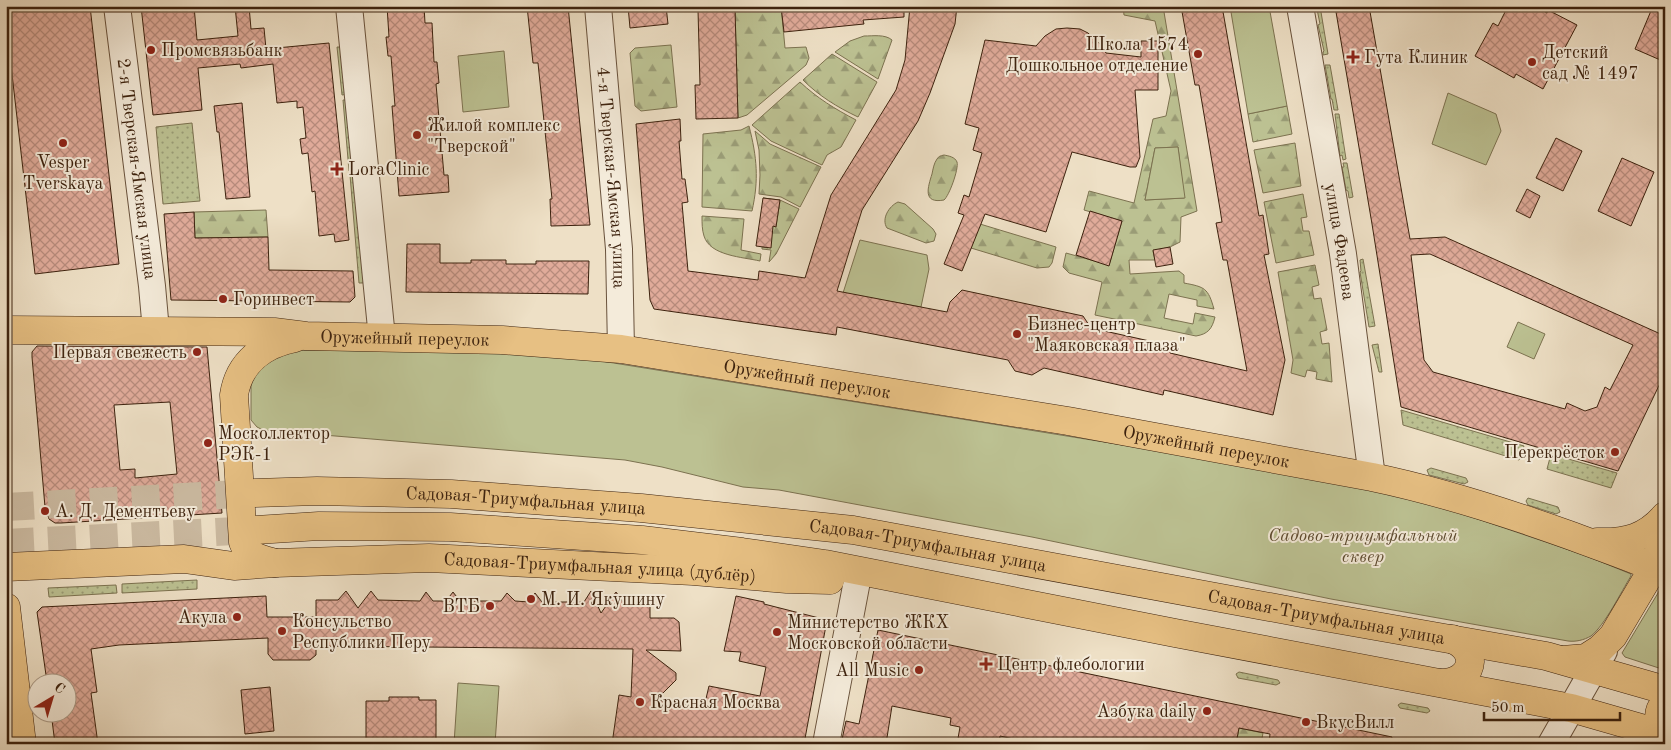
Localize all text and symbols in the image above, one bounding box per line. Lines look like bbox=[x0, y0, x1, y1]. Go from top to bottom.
place label: Школа 1574 Дошкольное отделение bbox=[1006, 36, 1188, 75]
place label: Промсвязьбанк bbox=[161, 42, 283, 60]
marker: Промсвязьбанк bbox=[145, 44, 157, 56]
place label: Детский сад № 1497 bbox=[1542, 44, 1639, 83]
marker: Школа 1574 Дошкольное отделение bbox=[1192, 48, 1204, 60]
place label: Гута Клиник bbox=[1364, 49, 1468, 67]
marker: Гута Клиник bbox=[1346, 50, 1360, 64]
marker: Детский сад № 1497 bbox=[1526, 56, 1538, 68]
street label: 2-я Тверская-Ямская улица bbox=[114, 57, 159, 281]
street label: 4-я Тверская-Ямская улица bbox=[593, 66, 628, 289]
place label: Жилой комплекс "Тверской" bbox=[427, 117, 560, 156]
marker: Жилой комплекс "Тверской" bbox=[411, 129, 423, 141]
marker: Vesper Tverskaya bbox=[57, 137, 69, 149]
place label: Vesper Tverskaya bbox=[23, 154, 104, 193]
place label: LoraClinic bbox=[348, 161, 430, 179]
marker: LoraClinic bbox=[330, 162, 344, 176]
street label: улица Фадеева bbox=[1321, 182, 1357, 301]
place label: Горинвест bbox=[233, 291, 314, 309]
marker: Горинвест bbox=[217, 293, 229, 305]
place label: Бизнес-центр "Маяковская плаза" bbox=[1027, 316, 1186, 355]
street label: Оружейный переулок bbox=[320, 328, 490, 350]
marker: Бизнес-центр "Маяковская плаза" bbox=[1011, 328, 1023, 340]
place label: Первая свежесть bbox=[53, 344, 187, 362]
marker: Первая свежесть bbox=[191, 346, 203, 358]
street label: Оружейный переулок bbox=[722, 358, 892, 402]
street label: Оружейный переулок bbox=[1121, 423, 1291, 472]
place label: Москоллектор РЭК-1 bbox=[218, 425, 330, 464]
marker: Москоллектор РЭК-1 bbox=[202, 437, 214, 449]
place label: Перекрёсток bbox=[1504, 444, 1605, 462]
marker: Перекрёсток bbox=[1609, 446, 1621, 458]
street label: Садовая-Триумфальная улица bbox=[405, 485, 647, 518]
place label: А. Д. Дементьеву bbox=[55, 503, 196, 521]
marker: А. Д. Дементьеву bbox=[39, 505, 51, 517]
street label: Садовая-Триумфальная улица bbox=[808, 517, 1048, 576]
park label: Садово-триумфальный сквер bbox=[1268, 527, 1458, 566]
street label: Садовая-Триумфальная улица (дублёр) bbox=[443, 551, 757, 586]
street label: Садовая-Триумфальная улица bbox=[1206, 588, 1446, 648]
place label: М. И. Якушину bbox=[541, 591, 665, 609]
marker: М. И. Якушину bbox=[525, 593, 537, 605]
place label: ВТБ bbox=[442, 598, 480, 616]
marker: ВТБ bbox=[484, 600, 496, 612]
place label: Акула bbox=[178, 609, 227, 627]
marker: Акула bbox=[231, 611, 243, 623]
place label: Консульство Республики Перу bbox=[292, 613, 432, 652]
place label: Министерство ЖКХ Московской области bbox=[787, 614, 949, 653]
marker: Консульство Республики Перу bbox=[276, 625, 288, 637]
marker: Министерство ЖКХ Московской области bbox=[771, 626, 783, 638]
place label: Центр флебологии bbox=[997, 656, 1145, 675]
marker: Центр флебологии bbox=[979, 657, 993, 671]
place label: All Music bbox=[835, 662, 909, 680]
marker: All Music bbox=[913, 664, 925, 676]
north arrow bbox=[28, 672, 78, 722]
text: С bbox=[51, 680, 67, 697]
scale bar bbox=[1484, 690, 1620, 722]
place label: Красная Москва bbox=[650, 694, 781, 712]
marker: Красная Москва bbox=[634, 696, 646, 708]
text: 50 m bbox=[1491, 701, 1525, 716]
place label: Азбука daily bbox=[1096, 703, 1197, 721]
marker: Азбука daily bbox=[1201, 705, 1213, 717]
place label: ВкусВилл bbox=[1316, 714, 1394, 732]
marker: ВкусВилл bbox=[1300, 716, 1312, 728]

